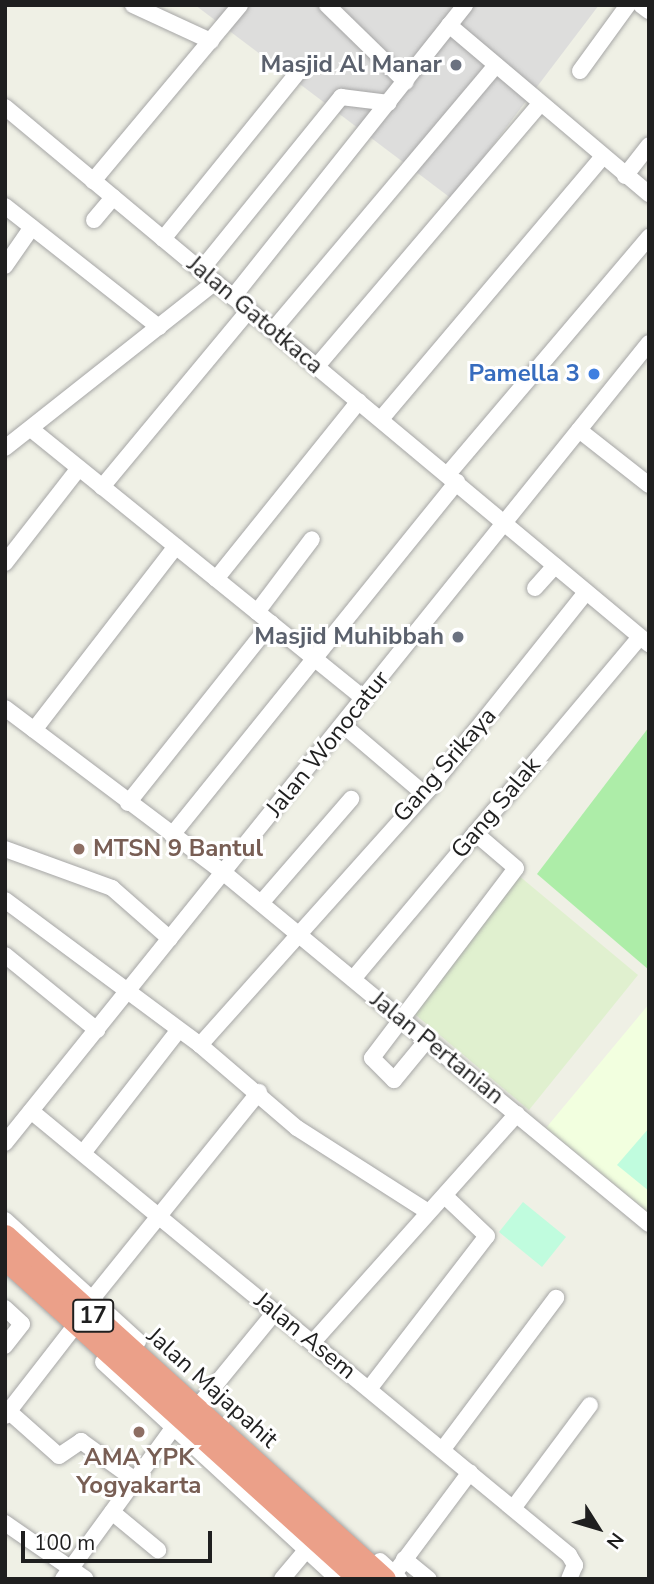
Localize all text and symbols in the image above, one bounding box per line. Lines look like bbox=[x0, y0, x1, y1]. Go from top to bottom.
place label: Masjid Al Manar bbox=[261, 51, 442, 79]
marker: Masjid Al Manar bbox=[448, 57, 464, 73]
street label: Jalan Gatotkaca bbox=[181, 250, 329, 380]
place label: Pamella 3 bbox=[468, 360, 580, 388]
marker: Pamella 3 bbox=[586, 366, 602, 382]
place label: Masjid Muhibbah bbox=[254, 623, 444, 651]
marker: Masjid Muhibbah bbox=[450, 629, 466, 645]
street label: Jalan Wonocatur bbox=[260, 665, 396, 823]
street label: Gang Srikaya bbox=[387, 702, 503, 828]
street label: Gang Salak bbox=[445, 752, 547, 864]
place label: MTSN 9 Bantul bbox=[93, 835, 263, 863]
marker: MTSN 9 Bantul bbox=[71, 841, 87, 857]
street label: Jalan Pertanian bbox=[364, 985, 510, 1111]
street label: Jalan Asem bbox=[248, 1286, 362, 1386]
road number: 17 bbox=[72, 1296, 114, 1336]
street label: Jalan Majapahit bbox=[141, 1322, 283, 1454]
marker: AMA YPK Yogyakarta bbox=[131, 1424, 147, 1440]
place label: AMA YPK Yogyakarta bbox=[77, 1444, 201, 1500]
north arrow bbox=[563, 1493, 633, 1563]
scale bar bbox=[24, 1518, 215, 1562]
text: N bbox=[600, 1527, 629, 1554]
text: 100 m bbox=[34, 1529, 95, 1557]

